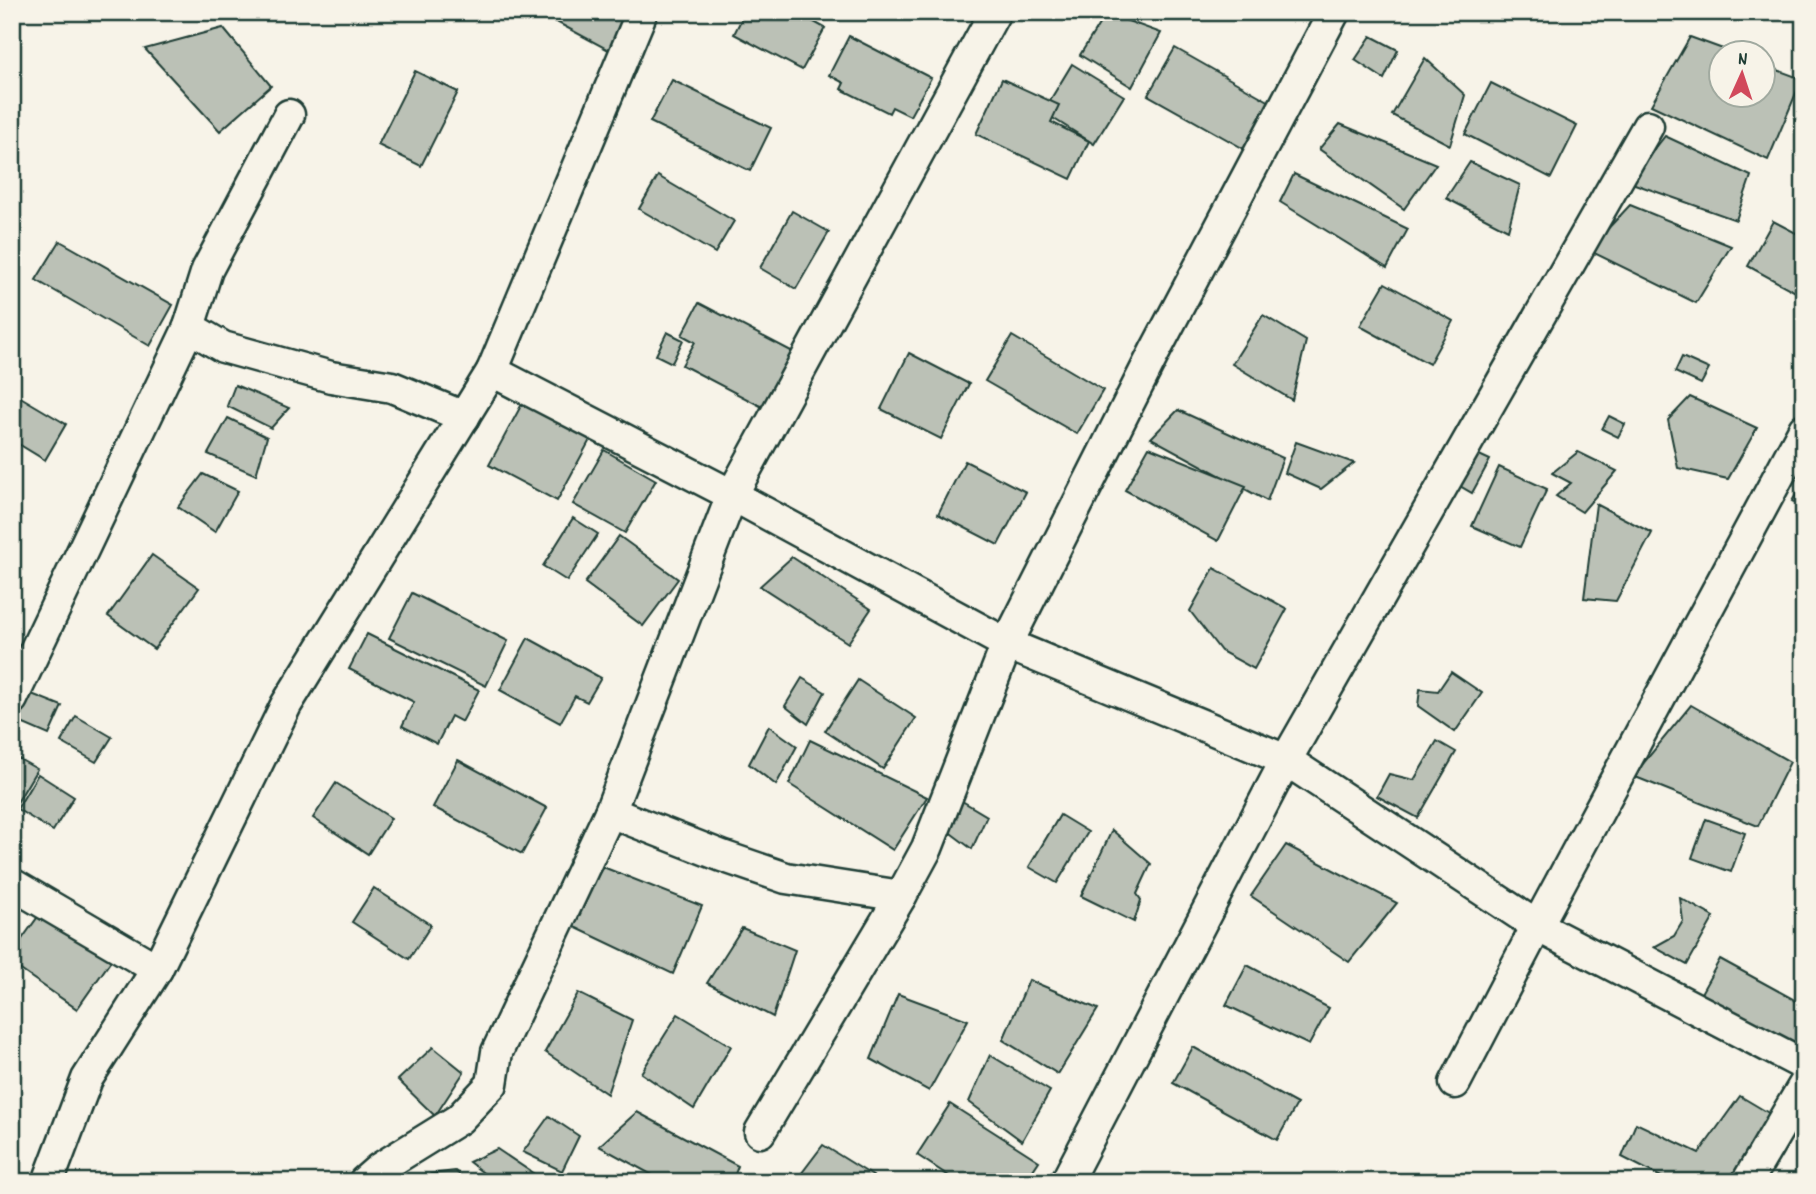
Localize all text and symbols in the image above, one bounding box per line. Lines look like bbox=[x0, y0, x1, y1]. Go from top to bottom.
north arrow bbox=[1708, 38, 1778, 108]
text: N bbox=[1737, 47, 1748, 74]

